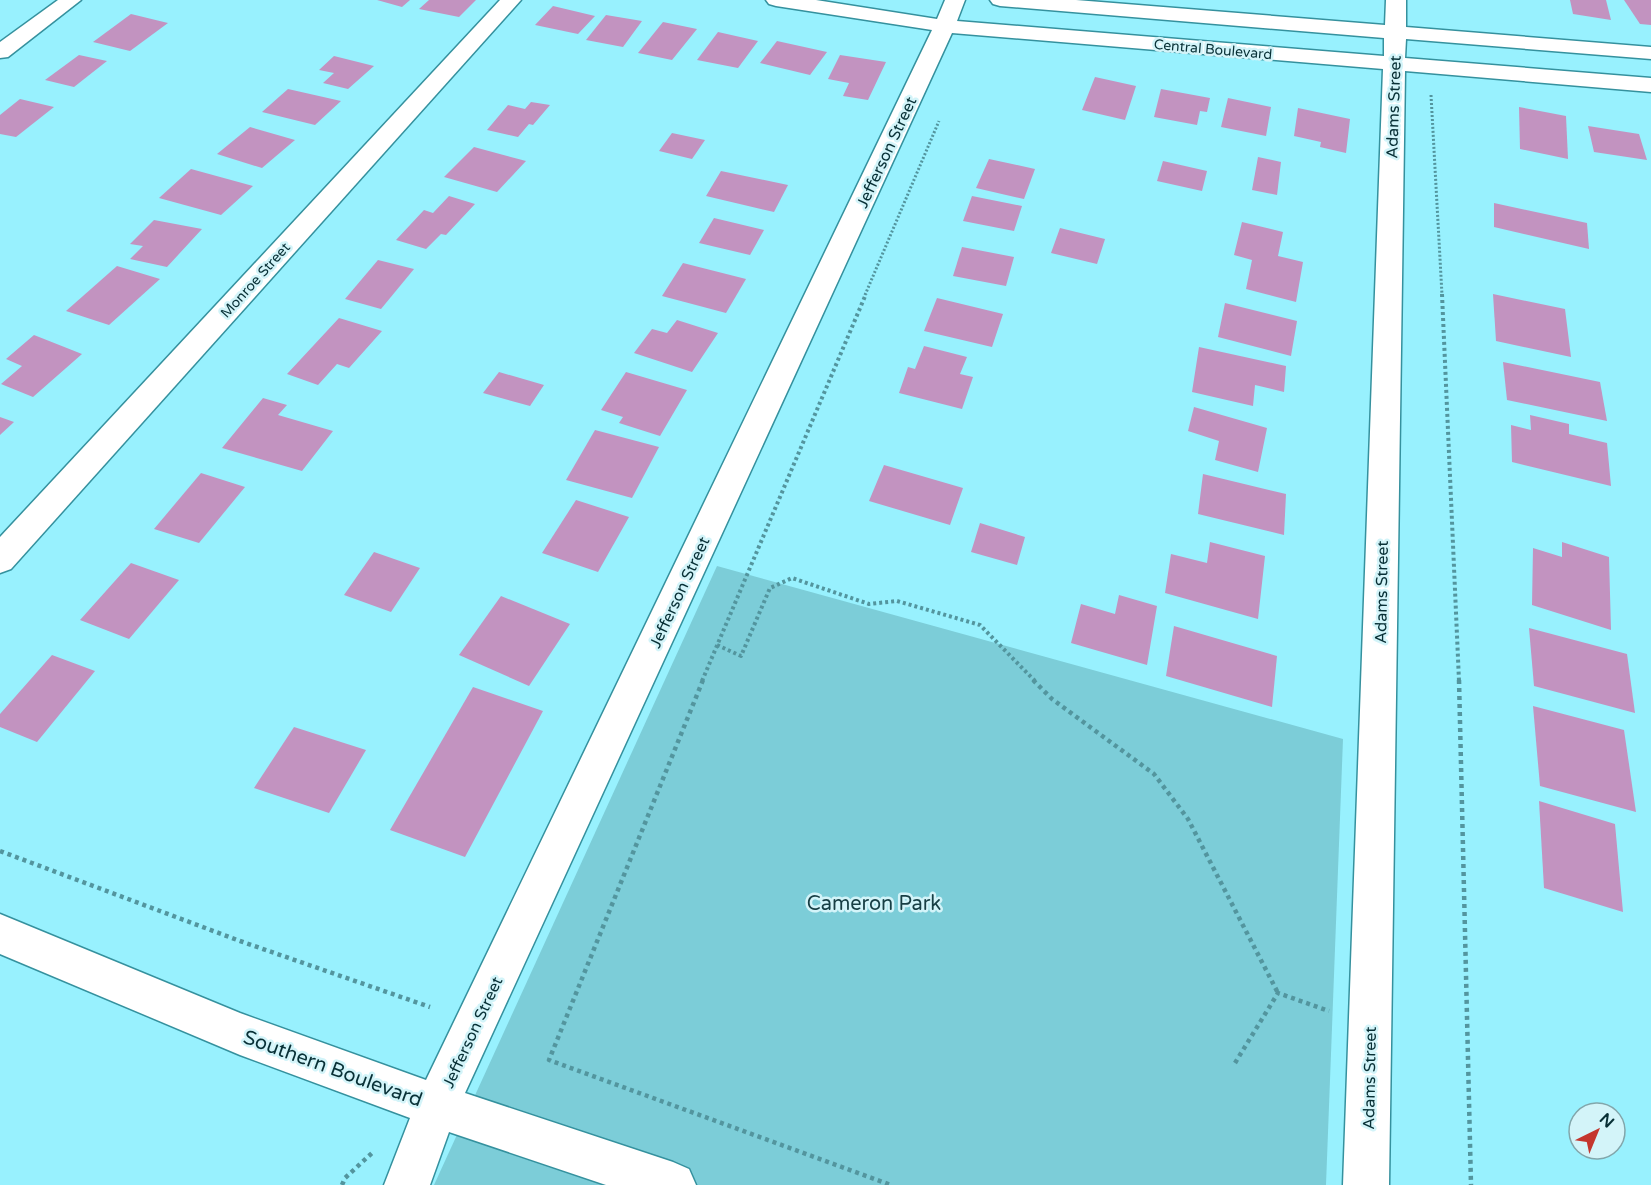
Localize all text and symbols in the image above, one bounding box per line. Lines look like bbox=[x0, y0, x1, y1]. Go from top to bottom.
street label: Central Boulevard bbox=[1153, 36, 1273, 63]
street label: Adams Street bbox=[1382, 55, 1406, 159]
street label: Jefferson Street bbox=[852, 94, 921, 211]
street label: Monroe Street bbox=[217, 239, 294, 322]
street label: Jefferson Street bbox=[645, 534, 714, 651]
street label: Adams Street bbox=[1371, 540, 1393, 644]
park label: Cameron Park bbox=[807, 892, 941, 916]
street label: Jefferson Street bbox=[438, 974, 507, 1091]
street label: Southern Boulevard bbox=[240, 1025, 425, 1113]
street label: Adams Street bbox=[1359, 1026, 1381, 1130]
north arrow bbox=[1567, 1101, 1627, 1161]
text: N bbox=[1595, 1109, 1618, 1132]

